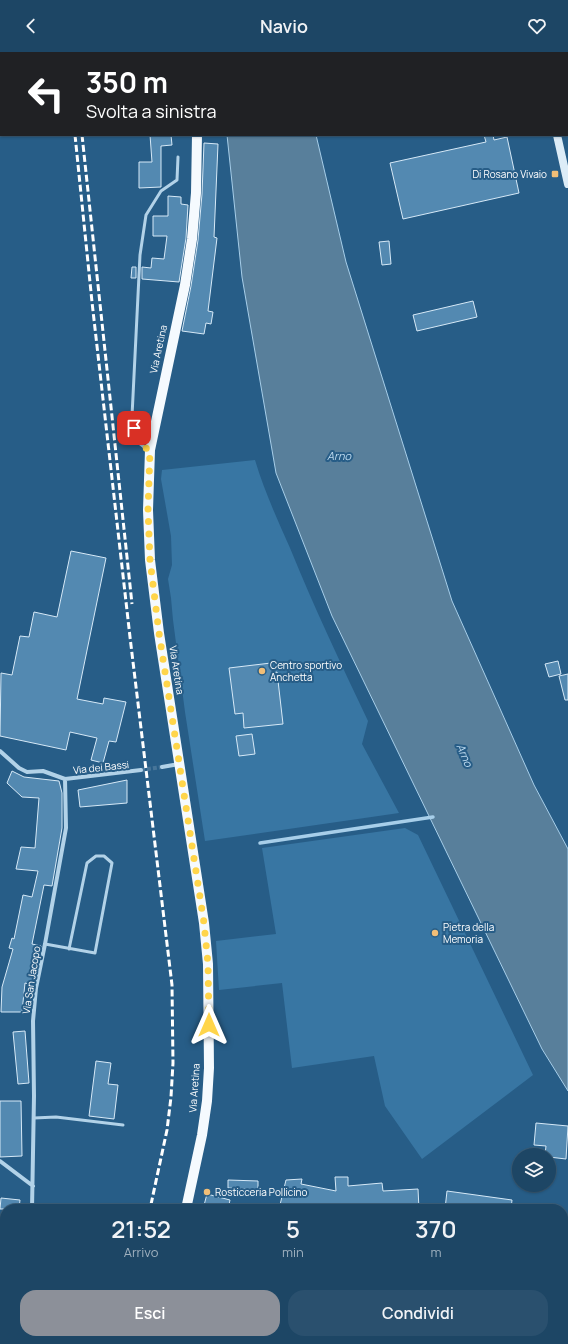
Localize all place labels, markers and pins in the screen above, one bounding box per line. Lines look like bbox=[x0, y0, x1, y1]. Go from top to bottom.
place label: Di Rosano Vivaio bbox=[472, 167, 547, 181]
marker: Di Rosano Vivaio bbox=[550, 169, 560, 179]
pin bbox=[117, 411, 151, 445]
place label: Centro sportivo Anchetta bbox=[270, 658, 342, 684]
marker: Centro sportivo Anchetta bbox=[257, 666, 267, 676]
place label: Pietra della Memoria bbox=[443, 920, 494, 946]
marker: Pietra della Memoria bbox=[430, 928, 440, 938]
place label: Rosticceria Pollicino bbox=[215, 1185, 307, 1199]
marker: Rosticceria Pollicino bbox=[202, 1187, 212, 1197]

